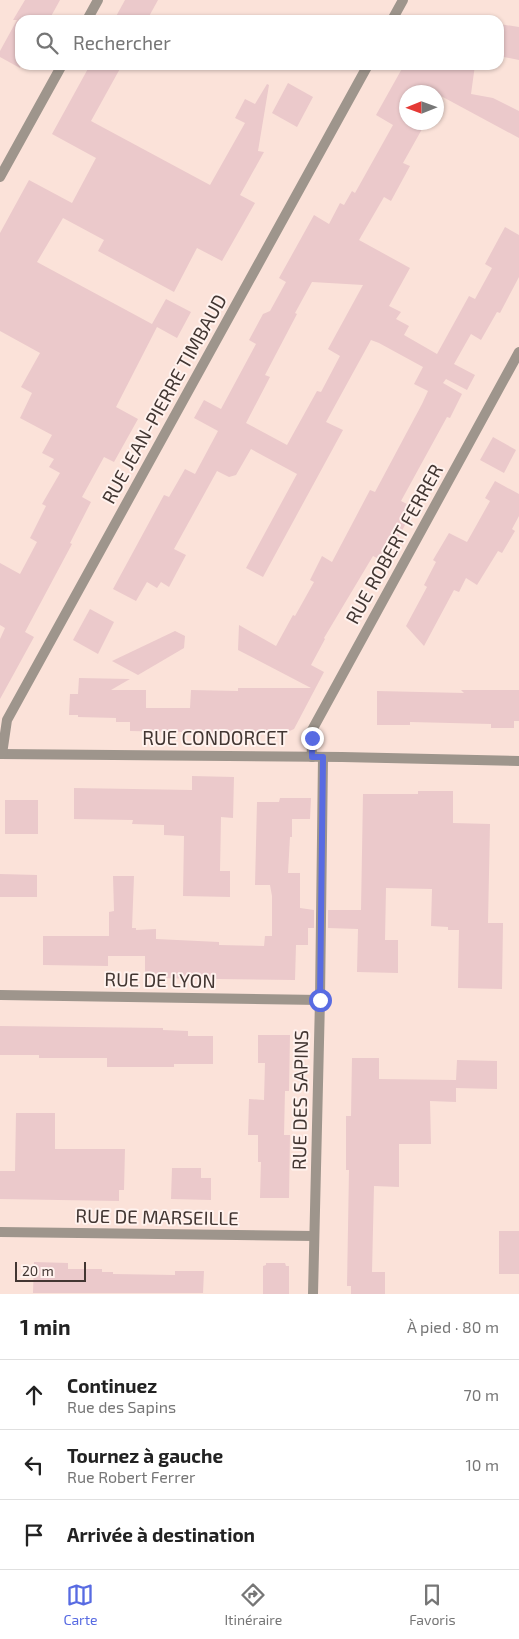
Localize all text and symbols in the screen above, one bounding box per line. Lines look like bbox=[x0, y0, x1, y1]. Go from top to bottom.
search box bbox=[15, 15, 504, 70]
icon: search bbox=[33, 29, 61, 57]
text: Rechercher bbox=[73, 31, 171, 54]
north arrow bbox=[399, 85, 444, 130]
street label: RUE JEAN-PIERRE TIMBAUD bbox=[96, 290, 231, 508]
street label: RUE ROBERT FERRER bbox=[340, 460, 447, 628]
street label: RUE CONDORCET bbox=[142, 726, 288, 749]
route end bbox=[301, 727, 324, 750]
street label: RUE DE LYON bbox=[104, 967, 216, 992]
route start bbox=[309, 989, 332, 1012]
street label: RUE DES SAPINS bbox=[287, 1030, 312, 1170]
street label: RUE DE MARSEILLE bbox=[75, 1204, 239, 1229]
scale bar bbox=[15, 1259, 86, 1282]
text: 20 m bbox=[22, 1262, 54, 1279]
text: 1 min bbox=[20, 1314, 71, 1339]
text: À pied · 80 m bbox=[407, 1317, 499, 1336]
text: Continuez bbox=[67, 1374, 157, 1397]
icon: ahead bbox=[20, 1381, 48, 1409]
text: 70 m bbox=[464, 1385, 499, 1404]
text: Rue des Sapins bbox=[67, 1397, 176, 1416]
text: Tournez à gauche bbox=[67, 1444, 223, 1467]
icon: left bbox=[20, 1451, 48, 1479]
text: 10 m bbox=[465, 1455, 499, 1474]
text: Rue Robert Ferrer bbox=[67, 1467, 195, 1486]
icon: arrive bbox=[20, 1521, 48, 1549]
text: Arrivée à destination bbox=[67, 1523, 255, 1546]
tab: Carte bbox=[63, 1581, 98, 1628]
tab: Itinéraire bbox=[224, 1581, 282, 1628]
tab: Favoris bbox=[409, 1581, 456, 1628]

